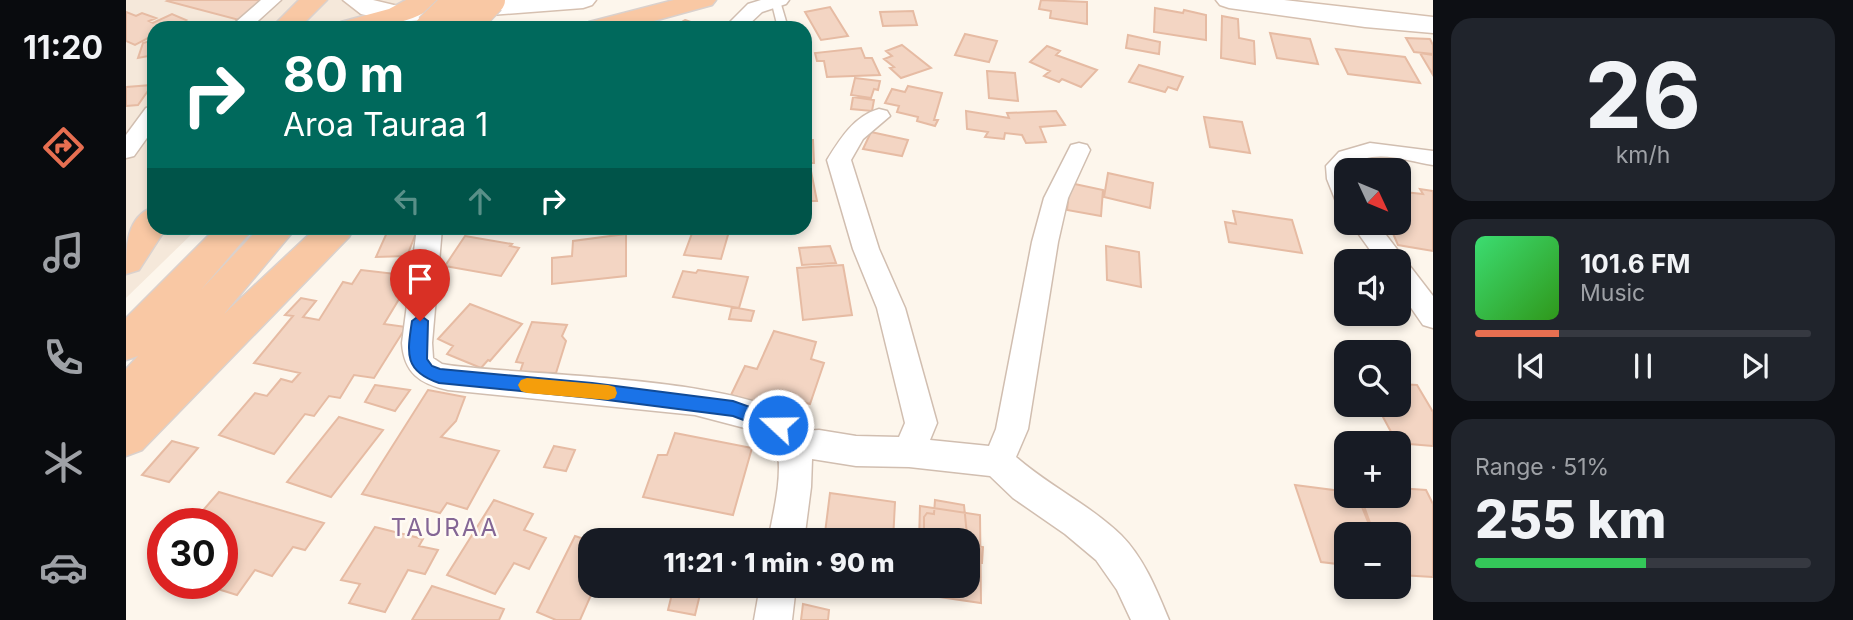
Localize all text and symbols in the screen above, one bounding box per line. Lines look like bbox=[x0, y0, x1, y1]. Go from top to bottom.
text: 11:20 bbox=[23, 28, 103, 67]
text: 26 bbox=[1585, 40, 1701, 150]
text: 80 m bbox=[283, 45, 404, 104]
icon: right bbox=[168, 49, 259, 140]
text: Aroa Tauraa 1 bbox=[283, 105, 488, 144]
icon: directions bbox=[39, 123, 88, 172]
text: km/h bbox=[1616, 141, 1670, 169]
north arrow bbox=[1334, 158, 1410, 234]
map controls bbox=[1334, 158, 1411, 599]
icon: left bbox=[388, 182, 426, 220]
icon: ahead bbox=[461, 182, 499, 220]
icon: right bbox=[534, 182, 572, 220]
icon: music bbox=[39, 228, 88, 277]
text: 101.6 FM bbox=[1580, 248, 1690, 279]
pin bbox=[390, 249, 450, 321]
button: sound bbox=[1334, 249, 1411, 326]
icon: arrive bbox=[401, 260, 439, 298]
text: Music bbox=[1580, 279, 1645, 307]
icon: phone bbox=[39, 333, 88, 382]
button: search bbox=[1334, 340, 1411, 417]
icon: previous bbox=[1512, 347, 1550, 385]
icon: pause bbox=[1624, 347, 1662, 385]
icon: next bbox=[1736, 347, 1774, 385]
position arrow bbox=[741, 388, 815, 462]
button: + bbox=[1334, 431, 1411, 508]
icon: climate bbox=[39, 438, 88, 487]
text: Range · 51% bbox=[1475, 453, 1609, 481]
text: 255 km bbox=[1475, 488, 1666, 551]
speed limit sign: 30 bbox=[147, 508, 238, 599]
district label: TAURAA bbox=[391, 513, 499, 542]
button: − bbox=[1334, 522, 1411, 599]
icon: car bbox=[39, 543, 88, 592]
text: 11:21 · 1 min · 90 m bbox=[663, 547, 895, 578]

